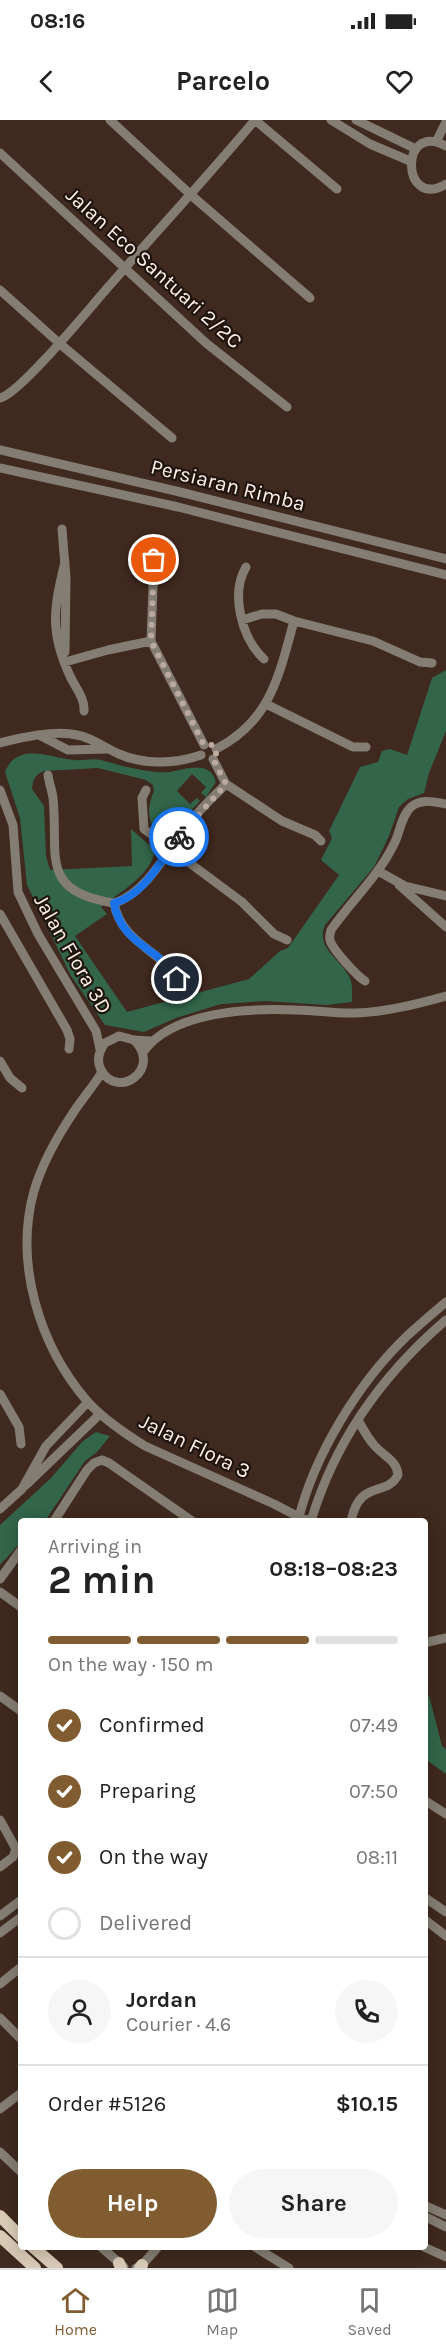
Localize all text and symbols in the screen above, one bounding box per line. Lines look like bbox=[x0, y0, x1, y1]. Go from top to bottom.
text: 08:16 bbox=[30, 8, 85, 34]
icon: back bbox=[30, 65, 63, 98]
text: Parcelo bbox=[176, 65, 270, 97]
icon: heart bbox=[383, 65, 416, 98]
street label: Jalan Eco Santuari 2/2C bbox=[61, 183, 247, 353]
street label: Persiaran Rimba bbox=[148, 454, 308, 516]
pin bbox=[128, 534, 179, 585]
icon: bag bbox=[137, 543, 170, 576]
courier bbox=[149, 807, 209, 867]
icon: bike bbox=[163, 821, 196, 854]
street label: Jalan Flora 3D bbox=[29, 890, 117, 1018]
pin bbox=[151, 953, 202, 1004]
icon: home bbox=[160, 962, 193, 995]
street label: Jalan Flora 3 bbox=[136, 1409, 254, 1483]
text: Arriving in bbox=[48, 1535, 142, 1558]
text: 08:18–08:23 bbox=[269, 1556, 398, 1582]
text: 2 min bbox=[48, 1557, 156, 1603]
text: On the way · 150 m bbox=[48, 1653, 213, 1676]
icon: check bbox=[48, 1709, 81, 1742]
text: Confirmed bbox=[99, 1712, 205, 1738]
text: 07:49 bbox=[349, 1714, 398, 1737]
icon: check bbox=[48, 1775, 81, 1808]
text: Preparing bbox=[99, 1778, 196, 1804]
text: 07:50 bbox=[349, 1780, 398, 1803]
icon: check bbox=[48, 1841, 81, 1874]
text: On the way bbox=[99, 1844, 208, 1870]
text: 08:11 bbox=[356, 1846, 398, 1869]
text: Delivered bbox=[99, 1910, 192, 1936]
button: person bbox=[48, 1980, 111, 2043]
button: phone bbox=[335, 1980, 398, 2043]
text: Jordan bbox=[126, 1987, 197, 2013]
text: Courier · 4.6 bbox=[126, 2013, 231, 2036]
text: Order #5126 bbox=[48, 2091, 166, 2117]
text: $10.15 bbox=[336, 2091, 398, 2117]
button: Help bbox=[48, 2169, 217, 2238]
button: Share bbox=[229, 2169, 398, 2238]
tab: Home bbox=[54, 2284, 97, 2339]
tab: Map bbox=[206, 2284, 239, 2339]
tab: Saved bbox=[347, 2284, 392, 2339]

